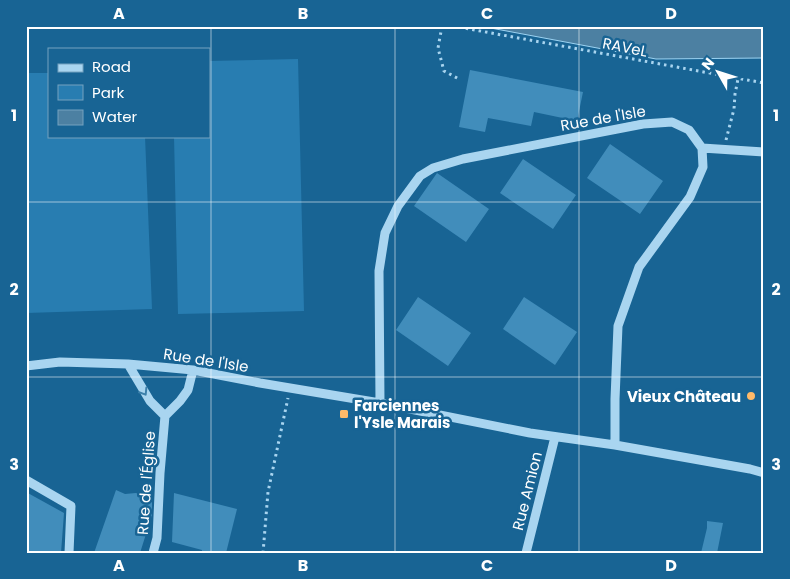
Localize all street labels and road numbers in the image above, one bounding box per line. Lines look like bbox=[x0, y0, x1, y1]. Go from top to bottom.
street label: RAVeL bbox=[601, 32, 650, 62]
street label: Rue de l'Isle bbox=[559, 100, 647, 136]
street label: Rue de l'Isle bbox=[162, 343, 250, 377]
street label: Rue de l'Église bbox=[132, 430, 160, 536]
street label: Rue Amion bbox=[507, 449, 547, 533]

